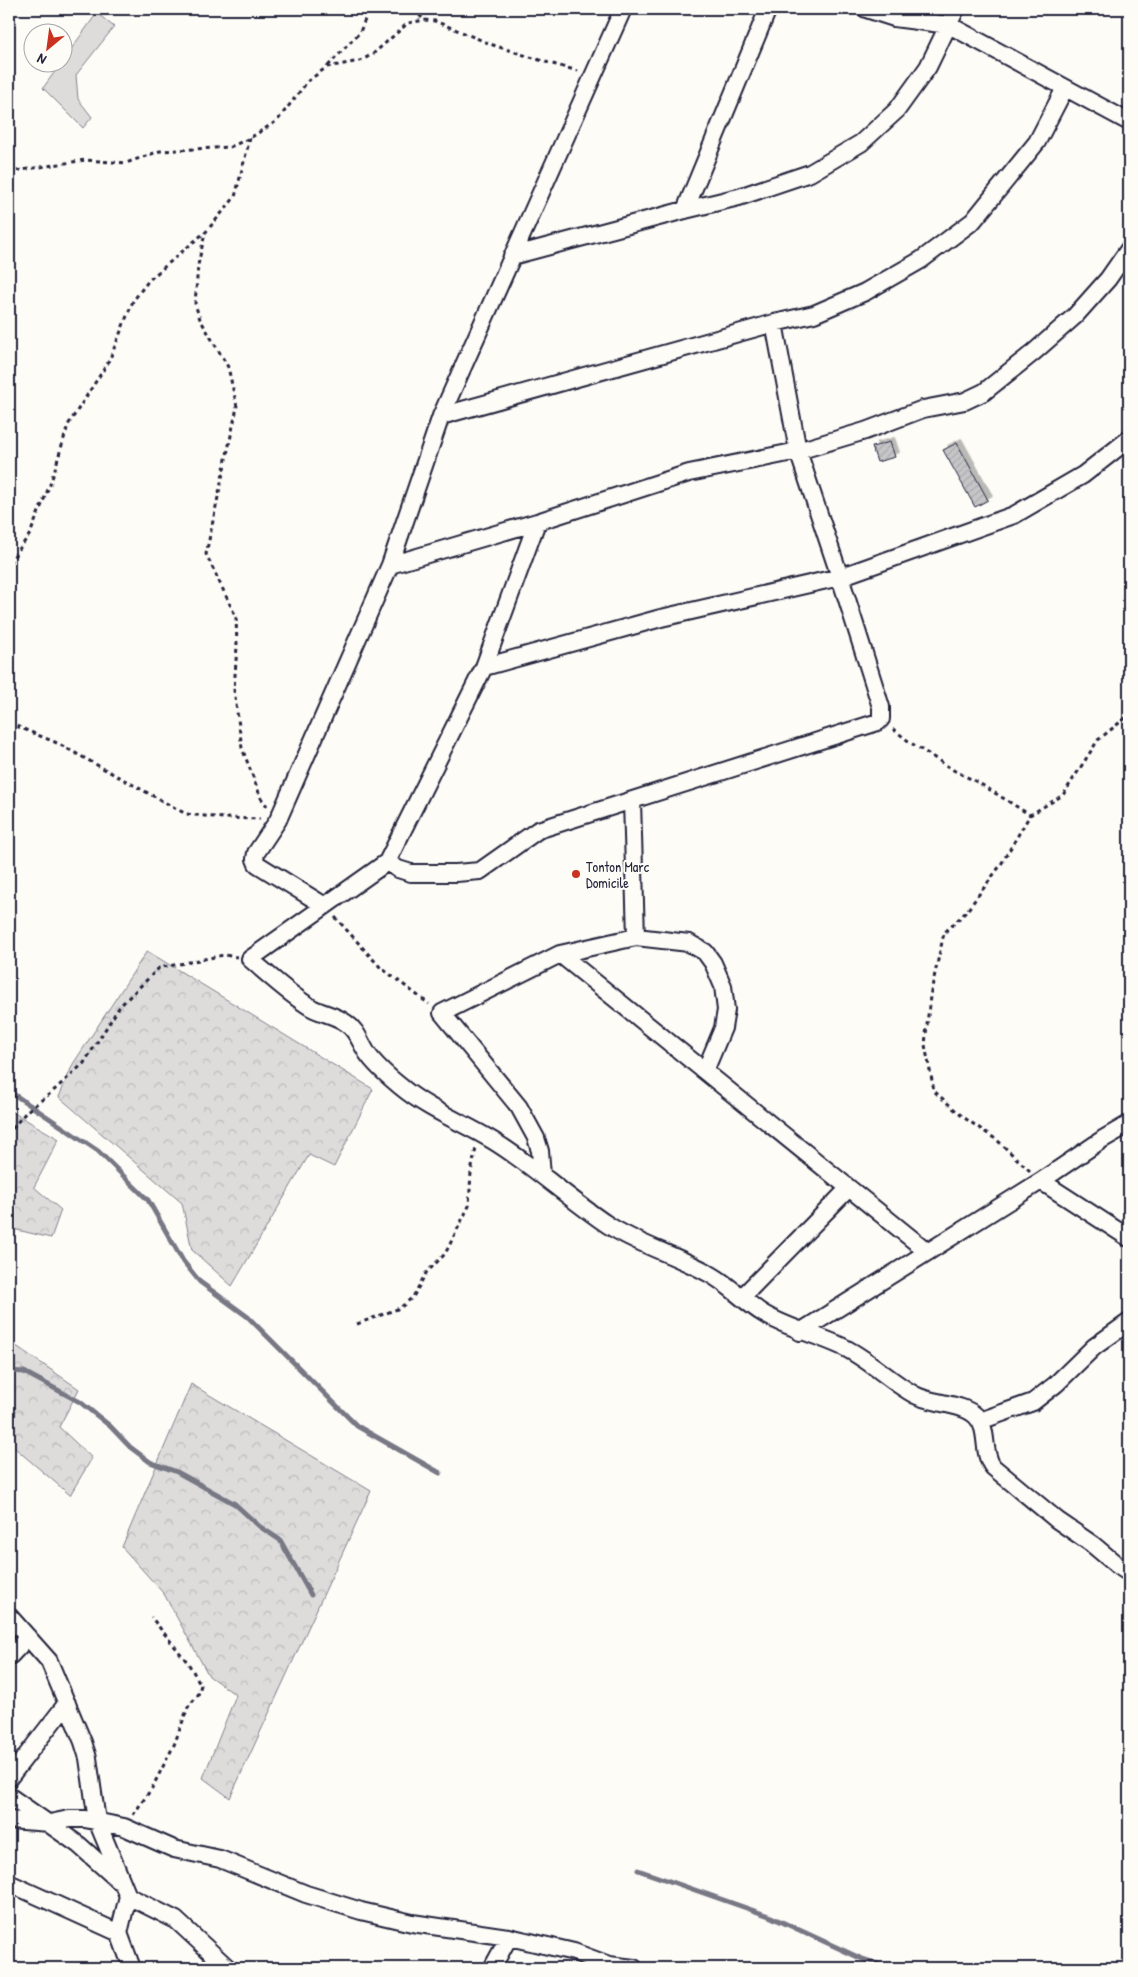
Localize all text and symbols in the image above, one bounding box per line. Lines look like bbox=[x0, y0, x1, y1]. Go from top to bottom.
north arrow bbox=[22, 22, 72, 72]
text: N bbox=[33, 49, 49, 70]
place label: Tonton Marc Domicile bbox=[586, 857, 650, 892]
marker: Tonton Marc Domicile bbox=[570, 868, 582, 880]

